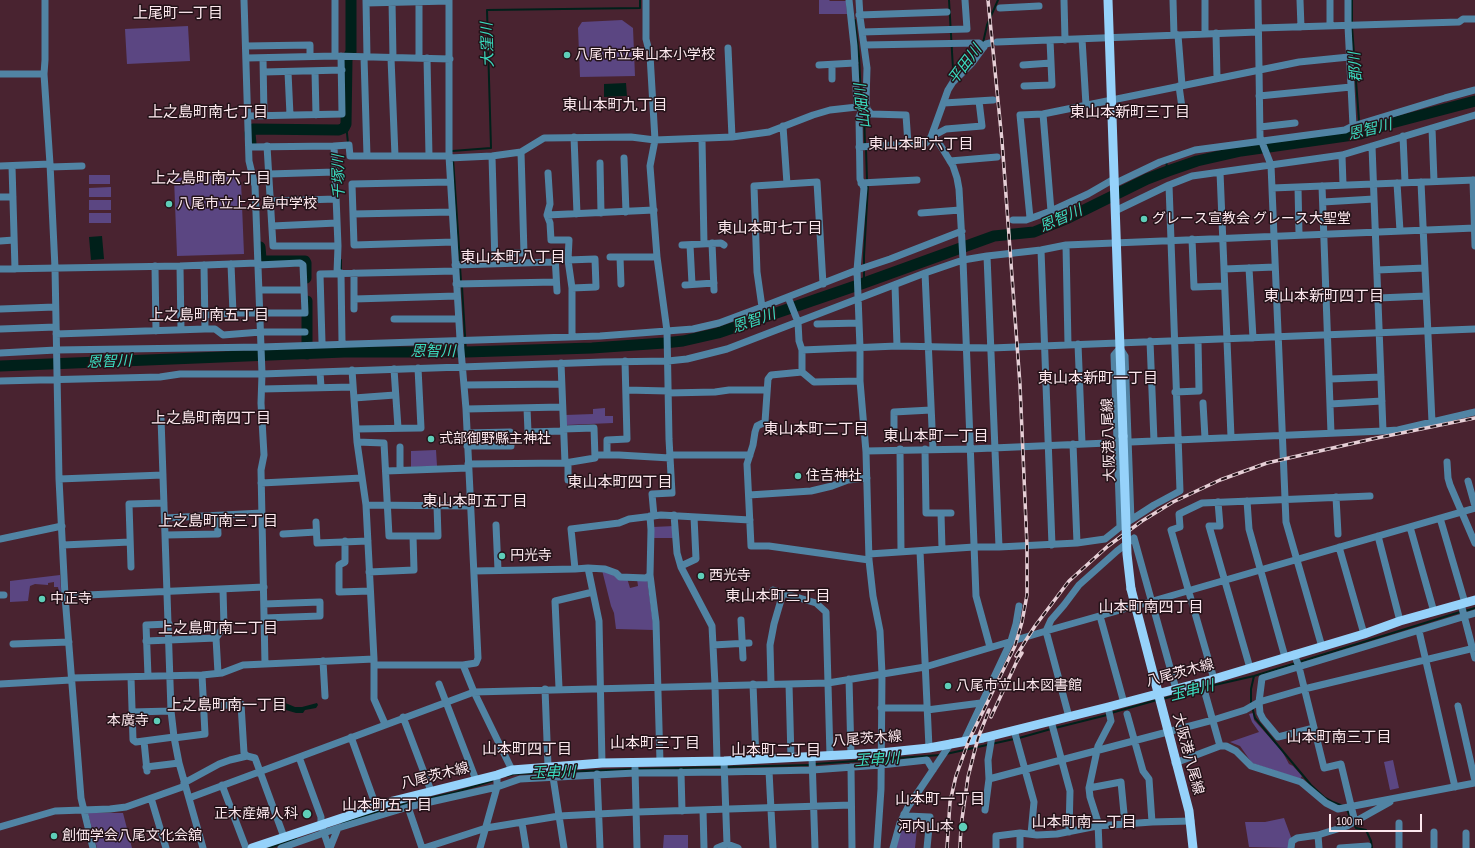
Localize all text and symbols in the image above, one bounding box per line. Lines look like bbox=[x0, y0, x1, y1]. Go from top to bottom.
district label: 上尾町一丁目 bbox=[133, 5, 223, 23]
water label: 大窪川 bbox=[478, 22, 498, 68]
water label: 平田川 bbox=[944, 42, 986, 88]
place label: 八尾市立東山本小学校 bbox=[575, 47, 715, 63]
marker: 八尾市立東山本小学校 bbox=[562, 50, 572, 60]
water label: 郡川 bbox=[1346, 51, 1366, 83]
water label: 山畑川 bbox=[852, 83, 874, 129]
district label: 東山本町九丁目 bbox=[563, 97, 667, 115]
district label: 上之島町南七丁目 bbox=[148, 104, 268, 122]
district label: 東山本新町三丁目 bbox=[1070, 104, 1190, 122]
water label: 恩智川 bbox=[1346, 116, 1394, 144]
district label: 東山本町六丁目 bbox=[869, 136, 973, 154]
water label: 千塚川 bbox=[330, 154, 348, 200]
district label: 上之島町南六丁目 bbox=[151, 170, 271, 188]
place label: 八尾市立上之島中学校 bbox=[177, 196, 317, 212]
marker: 八尾市立上之島中学校 bbox=[164, 199, 174, 209]
water label: 恩智川 bbox=[1037, 202, 1085, 236]
place label: グレース宣教会 グレース大聖堂 bbox=[1152, 211, 1351, 227]
marker: グレース宣教会 グレース大聖堂 bbox=[1139, 214, 1149, 224]
district label: 東山本町七丁目 bbox=[718, 220, 822, 238]
district label: 東山本町八丁目 bbox=[461, 249, 565, 267]
district label: 東山本新町四丁目 bbox=[1264, 288, 1384, 306]
water label: 恩智川 bbox=[730, 305, 778, 337]
district label: 上之島町南五丁目 bbox=[149, 307, 269, 325]
water label: 恩智川 bbox=[411, 343, 455, 361]
water label: 恩智川 bbox=[86, 352, 132, 372]
district label: 東山本新町一丁目 bbox=[1038, 370, 1158, 388]
street label: 大阪港八尾線 bbox=[1099, 398, 1119, 482]
district label: 上之島町南四丁目 bbox=[151, 410, 271, 428]
district label: 東山本町二丁目 bbox=[764, 421, 868, 439]
district label: 東山本町一丁目 bbox=[884, 428, 988, 446]
place label: 式部御野縣主神社 bbox=[439, 431, 551, 447]
marker: 式部御野縣主神社 bbox=[426, 434, 436, 444]
place label: 住吉神社 bbox=[806, 468, 862, 484]
marker: 住吉神社 bbox=[793, 471, 803, 481]
district label: 東山本町四丁目 bbox=[568, 474, 672, 492]
district label: 東山本町五丁目 bbox=[423, 493, 527, 511]
district label: 上之島町南三丁目 bbox=[158, 513, 278, 531]
place label: 円光寺 bbox=[510, 548, 552, 564]
marker: 円光寺 bbox=[497, 551, 507, 561]
place label: 西光寺 bbox=[709, 568, 751, 584]
marker: 西光寺 bbox=[696, 571, 706, 581]
district label: 東山本町三丁目 bbox=[726, 588, 830, 606]
place label: 中正寺 bbox=[50, 591, 92, 607]
marker: 中正寺 bbox=[37, 594, 47, 604]
district label: 山本町南四丁目 bbox=[1099, 599, 1203, 617]
district label: 上之島町南二丁目 bbox=[158, 620, 278, 638]
street label: 八尾茨木線 bbox=[1144, 656, 1216, 690]
water label: 玉串川 bbox=[1168, 677, 1216, 705]
place label: 八尾市立山本図書館 bbox=[956, 678, 1082, 694]
marker: 八尾市立山本図書館 bbox=[943, 681, 953, 691]
district label: 上之島町南一丁目 bbox=[167, 697, 287, 715]
street label: 大阪港八尾線 bbox=[1169, 711, 1207, 797]
place label: 本廣寺 bbox=[107, 713, 149, 729]
marker: 本廣寺 bbox=[152, 716, 162, 726]
street label: 八尾茨木線 bbox=[831, 728, 903, 750]
district label: 山本町南三丁目 bbox=[1287, 729, 1391, 747]
district label: 山本町三丁目 bbox=[610, 735, 700, 753]
district label: 山本町四丁目 bbox=[482, 741, 572, 759]
district label: 山本町二丁目 bbox=[731, 742, 821, 760]
water label: 玉串川 bbox=[854, 749, 900, 771]
street label: 八尾茨木線 bbox=[399, 759, 471, 793]
water label: 玉串川 bbox=[530, 763, 576, 783]
district label: 山本町一丁目 bbox=[895, 791, 985, 809]
district label: 山本町五丁目 bbox=[342, 797, 432, 815]
place label: 正木産婦人科 bbox=[214, 806, 298, 822]
scale bar bbox=[1331, 806, 1424, 832]
marker: 正木産婦人科 bbox=[301, 808, 313, 820]
text: 100 m bbox=[1336, 813, 1363, 828]
district label: 山本町南一丁目 bbox=[1032, 814, 1136, 832]
place label: 河内山本 bbox=[898, 819, 954, 835]
marker: 河内山本 bbox=[957, 821, 969, 833]
place label: 創価学会八尾文化会舘 bbox=[62, 828, 202, 844]
marker: 創価学会八尾文化会舘 bbox=[49, 831, 59, 841]

